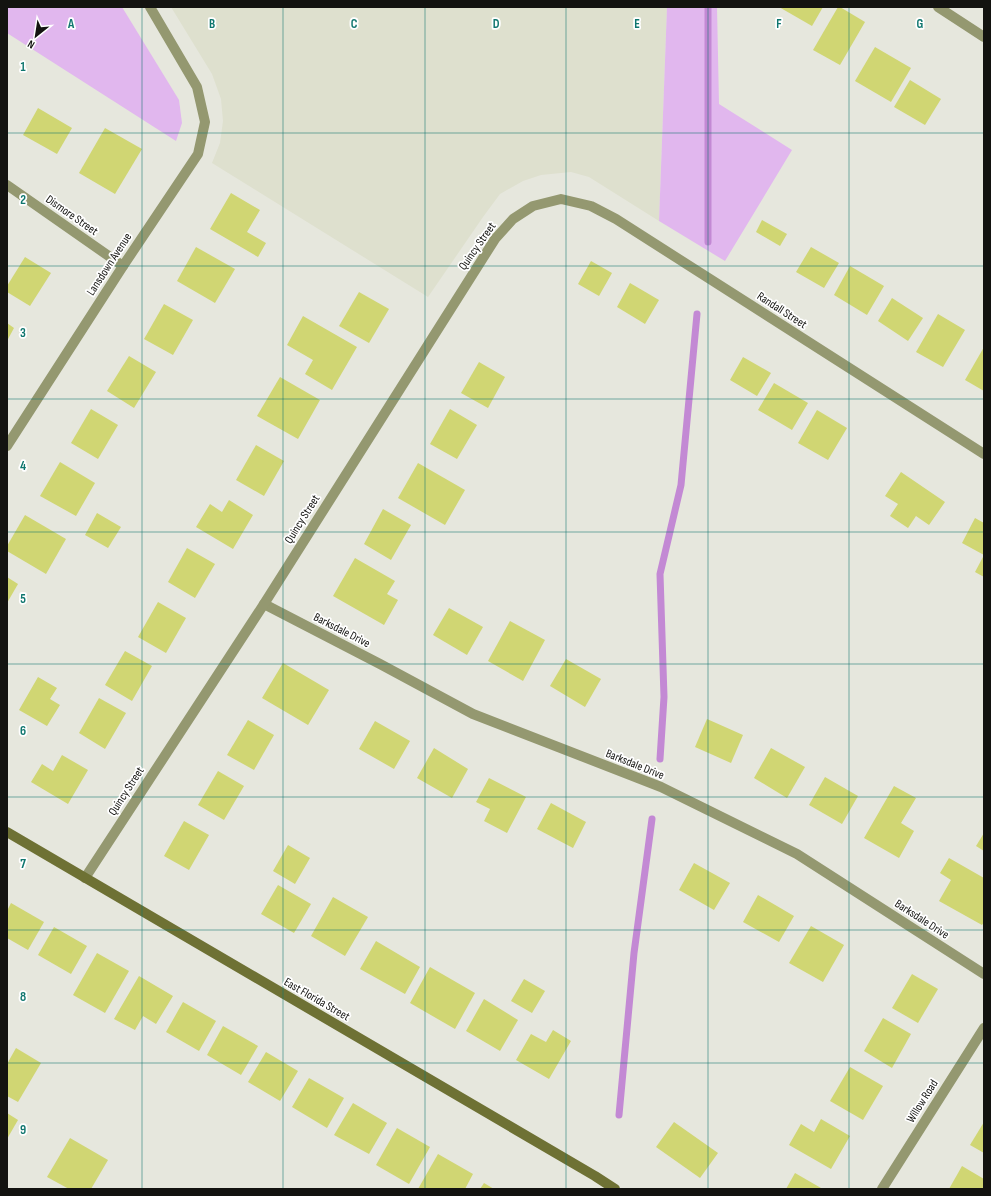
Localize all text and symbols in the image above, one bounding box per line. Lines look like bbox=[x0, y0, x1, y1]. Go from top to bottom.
north arrow bbox=[16, 16, 56, 56]
text: A bbox=[67, 16, 75, 32]
text: B bbox=[209, 16, 215, 32]
text: C bbox=[351, 16, 358, 32]
text: D bbox=[493, 16, 500, 32]
text: E bbox=[634, 16, 640, 32]
text: F bbox=[776, 16, 782, 32]
text: G bbox=[917, 16, 924, 32]
text: N bbox=[25, 37, 37, 51]
text: 1 bbox=[20, 59, 26, 75]
text: 2 bbox=[20, 192, 26, 208]
street label: Dismore Street bbox=[43, 192, 101, 239]
street label: Quincy Street bbox=[456, 219, 499, 273]
street label: Lansdown Avenue bbox=[84, 230, 135, 298]
street label: Randall Street bbox=[754, 289, 810, 332]
text: 3 bbox=[20, 325, 26, 341]
text: 4 bbox=[20, 458, 26, 474]
street label: Quincy Street bbox=[282, 492, 324, 547]
text: 5 bbox=[20, 591, 26, 607]
street label: Barksdale Drive bbox=[311, 610, 373, 651]
text: 6 bbox=[20, 723, 26, 739]
street label: Barksdale Drive bbox=[603, 746, 666, 783]
street label: Quincy Street bbox=[105, 764, 148, 818]
text: 7 bbox=[20, 856, 26, 872]
street label: Barksdale Drive bbox=[892, 896, 952, 943]
street label: East Florida Street bbox=[281, 975, 353, 1024]
text: 8 bbox=[20, 989, 26, 1005]
street label: Willow Road bbox=[903, 1077, 942, 1126]
text: 9 bbox=[20, 1122, 26, 1138]

